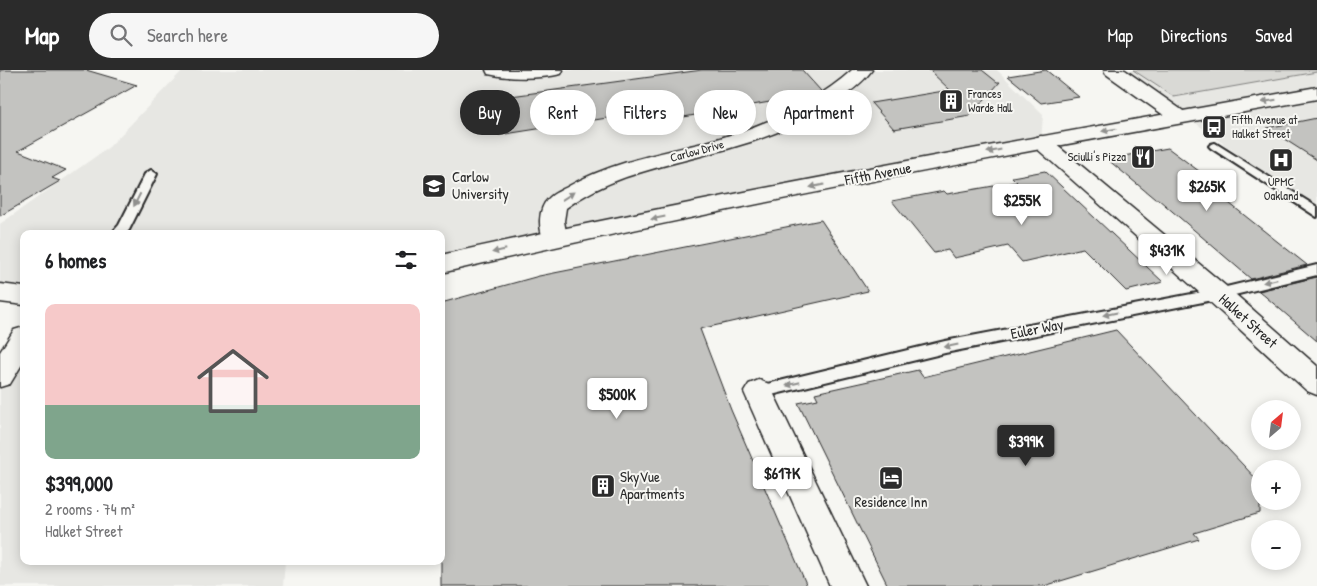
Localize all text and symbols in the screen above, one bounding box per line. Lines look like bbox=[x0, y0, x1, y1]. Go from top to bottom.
search box bbox=[89, 13, 439, 58]
text: Map bbox=[25, 19, 59, 51]
icon: search bbox=[107, 21, 135, 49]
text: Search here bbox=[147, 22, 228, 48]
text: Map bbox=[1108, 23, 1133, 48]
text: Directions bbox=[1161, 23, 1227, 48]
text: Saved bbox=[1255, 23, 1292, 48]
place label: Frances Warde Hall bbox=[967, 85, 1013, 116]
building icon: Frances Warde Hall bbox=[938, 88, 964, 114]
chip: Buy bbox=[460, 90, 520, 135]
chip: Rent bbox=[530, 90, 596, 135]
chip: Filters bbox=[606, 90, 684, 135]
chip: New bbox=[694, 90, 756, 135]
chip: Apartment bbox=[766, 90, 872, 135]
one-way arrow bbox=[1261, 98, 1277, 106]
place label: Fifth Avenue at Halket Street bbox=[1231, 111, 1298, 142]
bus stop icon: Fifth Avenue at Halket Street bbox=[1201, 114, 1227, 140]
one-way arrow bbox=[1101, 126, 1117, 134]
street label: Carlow Drive bbox=[668, 135, 726, 166]
restaurant icon: Sciulli's Pizza bbox=[1130, 144, 1156, 170]
hospital icon: UPMC Oakland bbox=[1268, 147, 1294, 173]
one-way arrow bbox=[985, 148, 1001, 156]
place label: Sciulli's Pizza bbox=[1068, 148, 1126, 165]
street label: Fifth Avenue bbox=[842, 157, 913, 190]
place label: Carlow University bbox=[452, 166, 509, 204]
pin: $265K bbox=[1172, 170, 1242, 212]
school or university icon: Carlow University bbox=[421, 173, 447, 199]
place label: UPMC Oakland bbox=[1264, 173, 1298, 204]
text: $265K bbox=[1188, 175, 1226, 197]
one-way arrow bbox=[809, 183, 825, 191]
pin: $255K bbox=[987, 184, 1057, 226]
text: $255K bbox=[1003, 189, 1041, 211]
one-way arrow bbox=[561, 191, 574, 201]
one-way arrow bbox=[133, 193, 141, 208]
one-way arrow bbox=[650, 214, 665, 222]
pin: $431K bbox=[1132, 234, 1202, 276]
text: $431K bbox=[1149, 239, 1185, 261]
text: 6 homes bbox=[45, 246, 106, 275]
icon: filters bbox=[392, 246, 420, 274]
one-way arrow bbox=[491, 247, 506, 255]
one-way arrow bbox=[1262, 277, 1277, 285]
street label: Halket Street bbox=[1214, 289, 1283, 353]
one-way arrow bbox=[1102, 311, 1118, 319]
street label: Euler Way bbox=[1009, 313, 1065, 344]
icon: home bbox=[188, 336, 278, 426]
one-way arrow bbox=[943, 342, 959, 350]
pin: $500K bbox=[582, 378, 652, 420]
one-way arrow bbox=[786, 380, 801, 388]
text: $500K bbox=[598, 383, 636, 405]
north arrow bbox=[1251, 400, 1301, 450]
map controls bbox=[1251, 400, 1301, 570]
pin: $399K bbox=[991, 424, 1061, 467]
text: $399K bbox=[1008, 430, 1044, 452]
pin: $617K bbox=[747, 456, 817, 499]
button: + bbox=[1251, 460, 1301, 510]
text: $617K bbox=[764, 462, 800, 484]
hotel icon: Residence Inn bbox=[878, 465, 904, 491]
place label: SkyVue Apartments bbox=[620, 466, 685, 504]
text: $399,000 bbox=[45, 469, 113, 498]
building icon: SkyVue Apartments bbox=[590, 473, 616, 499]
place label: Residence Inn bbox=[855, 491, 928, 512]
text: 2 rooms · 74 m² bbox=[45, 498, 135, 520]
text: Halket Street bbox=[45, 520, 122, 542]
button: − bbox=[1251, 520, 1301, 570]

